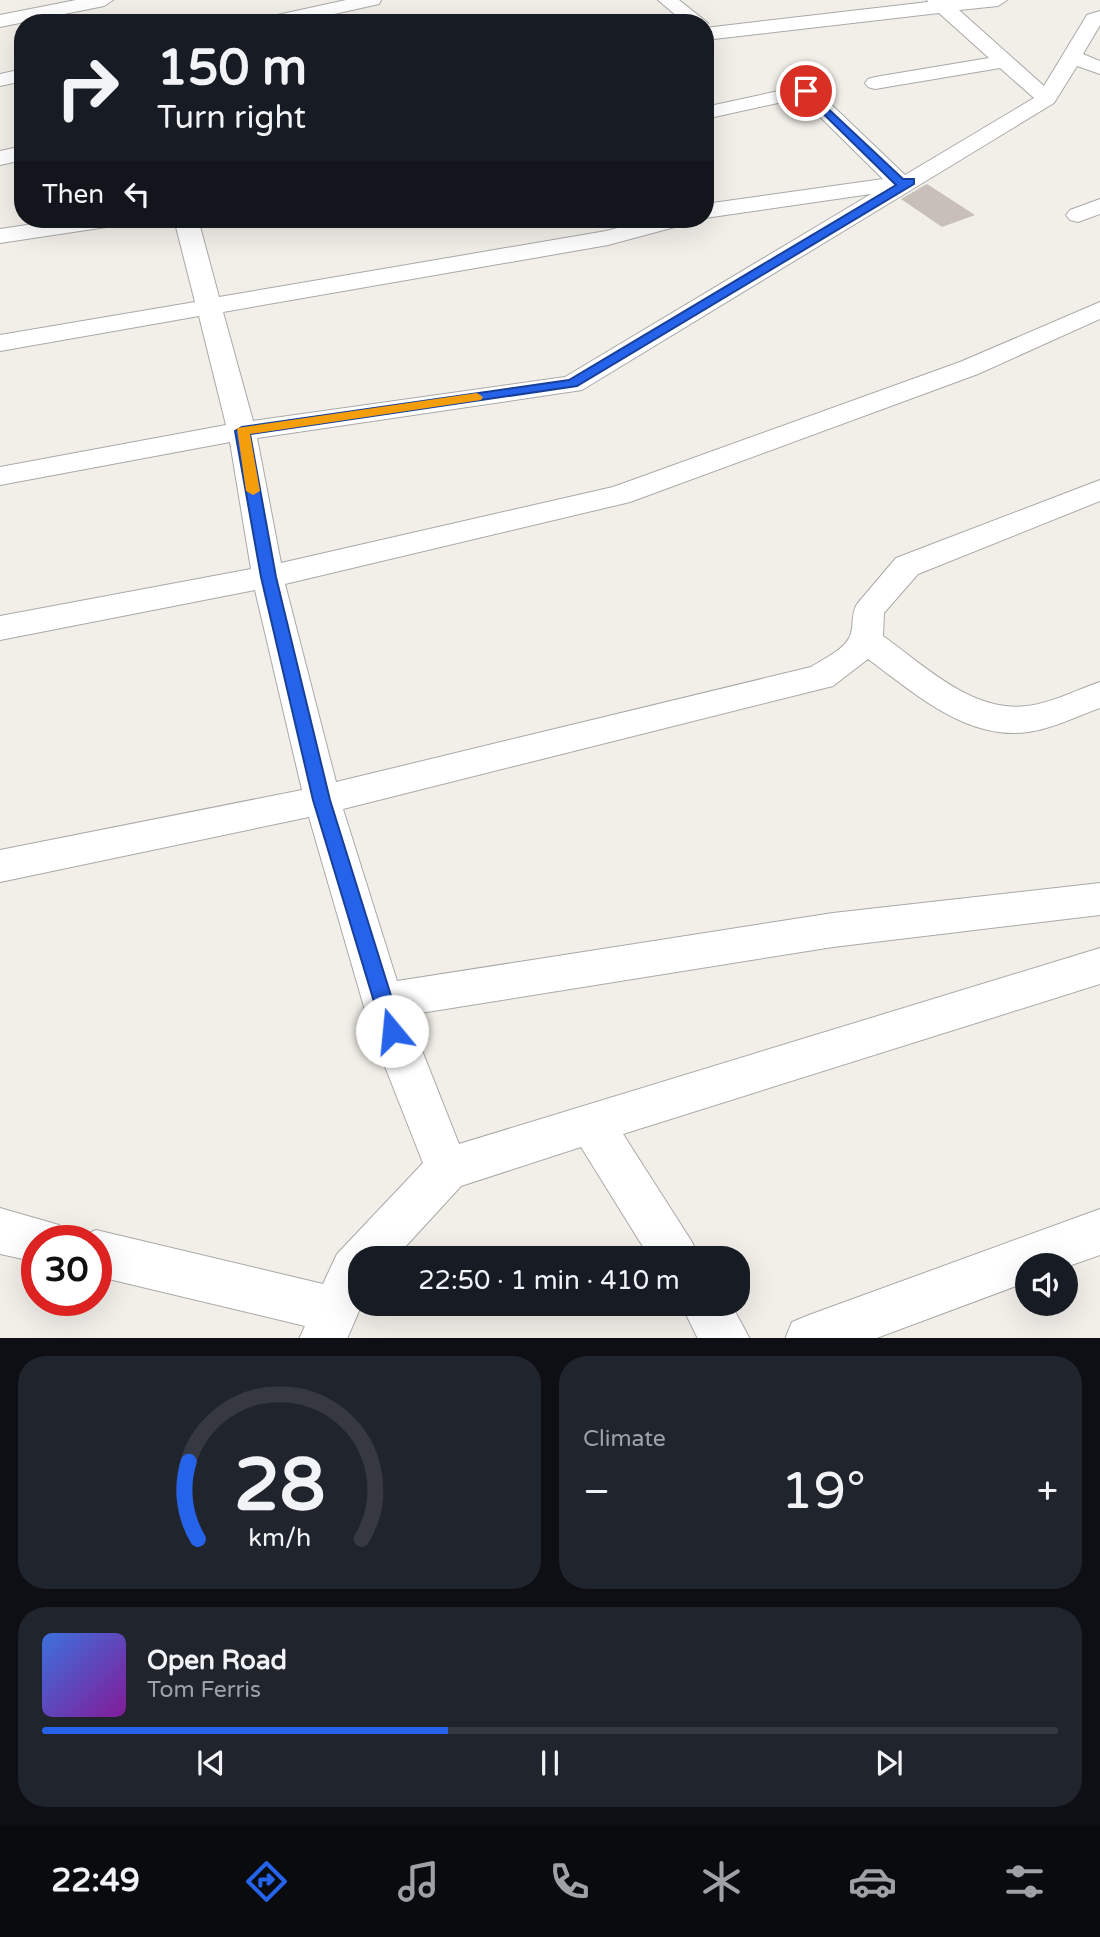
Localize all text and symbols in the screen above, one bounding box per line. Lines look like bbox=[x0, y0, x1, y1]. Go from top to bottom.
text: 150 m bbox=[157, 39, 307, 98]
icon: right bbox=[42, 42, 133, 133]
pin bbox=[776, 61, 836, 121]
icon: arrive bbox=[787, 72, 825, 110]
text: Turn right bbox=[157, 99, 306, 137]
icon: left bbox=[118, 175, 156, 213]
text: Then bbox=[42, 179, 104, 210]
position arrow bbox=[355, 994, 429, 1068]
speed limit sign: 30 bbox=[21, 1225, 112, 1316]
map controls bbox=[1015, 1253, 1078, 1316]
button: sound bbox=[1015, 1253, 1078, 1316]
text: 22:50 · 1 min · 410 m bbox=[418, 1265, 680, 1296]
text: Climate bbox=[583, 1425, 666, 1453]
text: 28 bbox=[234, 1442, 325, 1530]
text: 19° bbox=[781, 1460, 866, 1523]
text: − bbox=[583, 1469, 610, 1515]
text: + bbox=[1037, 1469, 1058, 1515]
text: km/h bbox=[248, 1522, 311, 1552]
text: Open Road bbox=[147, 1645, 287, 1676]
text: Tom Ferris bbox=[147, 1676, 261, 1704]
icon: previous bbox=[192, 1744, 230, 1782]
icon: pause bbox=[531, 1744, 569, 1782]
icon: next bbox=[870, 1744, 908, 1782]
icon: directions bbox=[242, 1857, 291, 1906]
icon: music bbox=[394, 1857, 443, 1906]
icon: phone bbox=[545, 1857, 594, 1906]
icon: climate bbox=[697, 1857, 746, 1906]
icon: car bbox=[848, 1857, 897, 1906]
icon: filters bbox=[1000, 1857, 1049, 1906]
text: 22:49 bbox=[51, 1862, 140, 1900]

